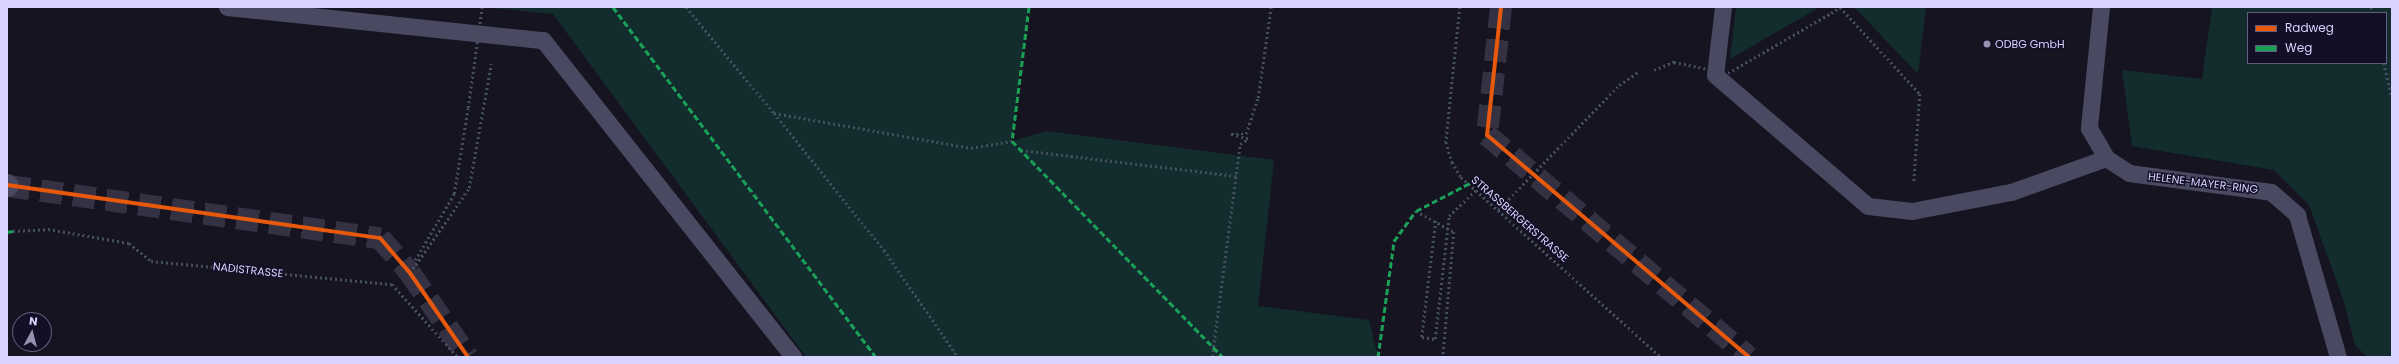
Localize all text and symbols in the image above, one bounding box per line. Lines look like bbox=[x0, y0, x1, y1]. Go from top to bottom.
legend bbox=[2247, 12, 2387, 64]
text: Radweg bbox=[2285, 19, 2334, 36]
place label: ODBG GmbH bbox=[1995, 37, 2065, 51]
marker: ODBG GmbH bbox=[1982, 39, 1992, 49]
text: Weg bbox=[2285, 39, 2312, 56]
street label: HELENE-MAYER-RING bbox=[2147, 170, 2259, 196]
street label: STRASSBERGERSTRASSE bbox=[1469, 173, 1571, 265]
street label: NADISTRASSE bbox=[212, 260, 284, 280]
north arrow bbox=[12, 312, 52, 352]
text: N bbox=[28, 313, 38, 330]

